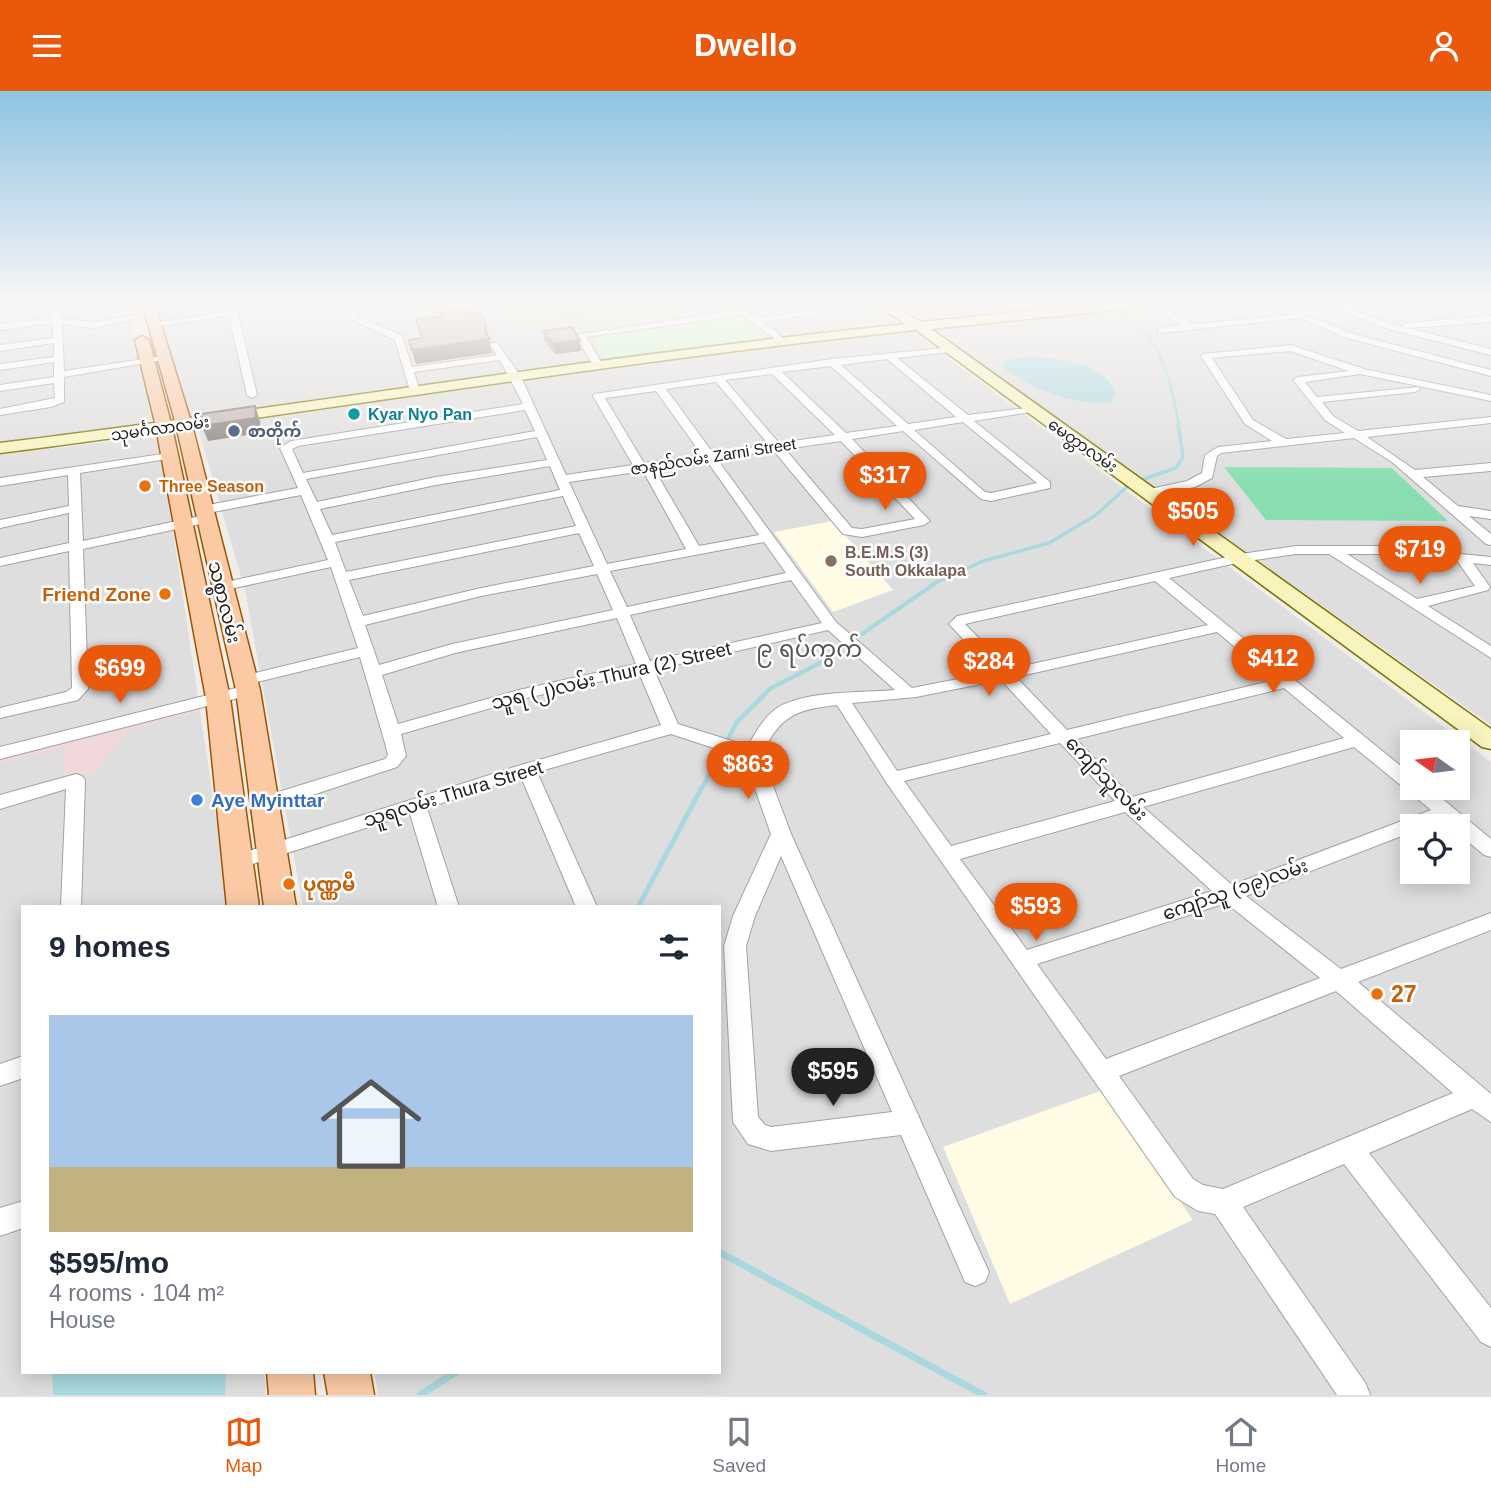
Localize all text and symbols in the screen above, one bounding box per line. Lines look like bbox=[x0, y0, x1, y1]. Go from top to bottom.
icon: menu bbox=[28, 27, 66, 65]
text: Dwello bbox=[694, 27, 797, 63]
icon: person bbox=[1425, 27, 1463, 65]
marker: Kyar Nyo Pan bbox=[346, 406, 362, 422]
place label: Kyar Nyo Pan bbox=[368, 406, 472, 423]
street label: သုမင်္ဂလာလမ်း bbox=[109, 410, 211, 450]
street label: မေတ္တာလမ်း bbox=[1042, 413, 1122, 480]
place label: စာတိုက် bbox=[248, 420, 301, 445]
marker: စာတိုက် bbox=[226, 423, 242, 439]
street label: ဇာနည်လမ်း Zarni Street bbox=[629, 432, 798, 483]
pin: $317 bbox=[844, 453, 926, 512]
text: $317 bbox=[859, 462, 911, 488]
marker: Three Season bbox=[137, 478, 153, 494]
place label: Three Season bbox=[159, 478, 264, 495]
pin: $505 bbox=[1152, 489, 1234, 548]
text: $505 bbox=[1167, 498, 1219, 524]
pin: $719 bbox=[1379, 526, 1461, 586]
text: $719 bbox=[1394, 536, 1446, 562]
place label: B.E.M.S (3) South Okkalapa bbox=[845, 544, 966, 579]
marker: B.E.M.S (3) South Okkalapa bbox=[823, 553, 839, 569]
street label: သစ္စာလမ်း bbox=[199, 558, 249, 647]
place label: Friend Zone bbox=[42, 584, 151, 605]
marker: Friend Zone bbox=[157, 586, 173, 602]
district label: ၉ ရပ်ကွက် bbox=[756, 633, 862, 668]
street label: သူရ (၂)လမ်း Thura (2) Street bbox=[488, 634, 735, 719]
pin: $412 bbox=[1232, 635, 1314, 695]
pin: $284 bbox=[948, 639, 1030, 698]
pin: $699 bbox=[79, 645, 161, 705]
text: $412 bbox=[1247, 645, 1299, 671]
text: $284 bbox=[963, 648, 1015, 674]
text: $699 bbox=[94, 655, 146, 681]
street label: ကျော်သူလမ်း bbox=[1057, 729, 1155, 829]
north arrow bbox=[1400, 730, 1470, 800]
map controls bbox=[1400, 730, 1470, 884]
pin: $863 bbox=[707, 741, 789, 801]
text: $863 bbox=[722, 751, 774, 777]
street label: သူရလမ်း Thura Street bbox=[360, 752, 548, 836]
place label: Aye Myinttar bbox=[211, 790, 325, 811]
marker: Aye Myinttar bbox=[189, 792, 205, 808]
button: locate bbox=[1400, 814, 1470, 884]
street label: ကျော်သူ (၁၉)လမ်း bbox=[1158, 851, 1313, 930]
place label: ပုဏ္ဏမီ bbox=[303, 871, 355, 900]
marker: ပုဏ္ဏမီ bbox=[281, 876, 297, 892]
pin: $593 bbox=[995, 883, 1077, 943]
text: $593 bbox=[1010, 893, 1062, 919]
icon: filters bbox=[655, 928, 693, 966]
text: 9 homes bbox=[49, 930, 171, 963]
place label: 27 bbox=[1391, 981, 1417, 1007]
marker: 27 bbox=[1369, 986, 1385, 1002]
pin: $595 bbox=[792, 1049, 874, 1108]
text: $595 bbox=[807, 1058, 859, 1084]
icon: home bbox=[308, 1061, 434, 1187]
text: $595/mo bbox=[49, 1246, 169, 1279]
text: 4 rooms · 104 m² bbox=[49, 1280, 224, 1306]
text: House bbox=[49, 1307, 115, 1333]
tab: Map bbox=[225, 1413, 263, 1477]
tab: Saved bbox=[712, 1413, 766, 1477]
tab: Home bbox=[1216, 1413, 1266, 1477]

